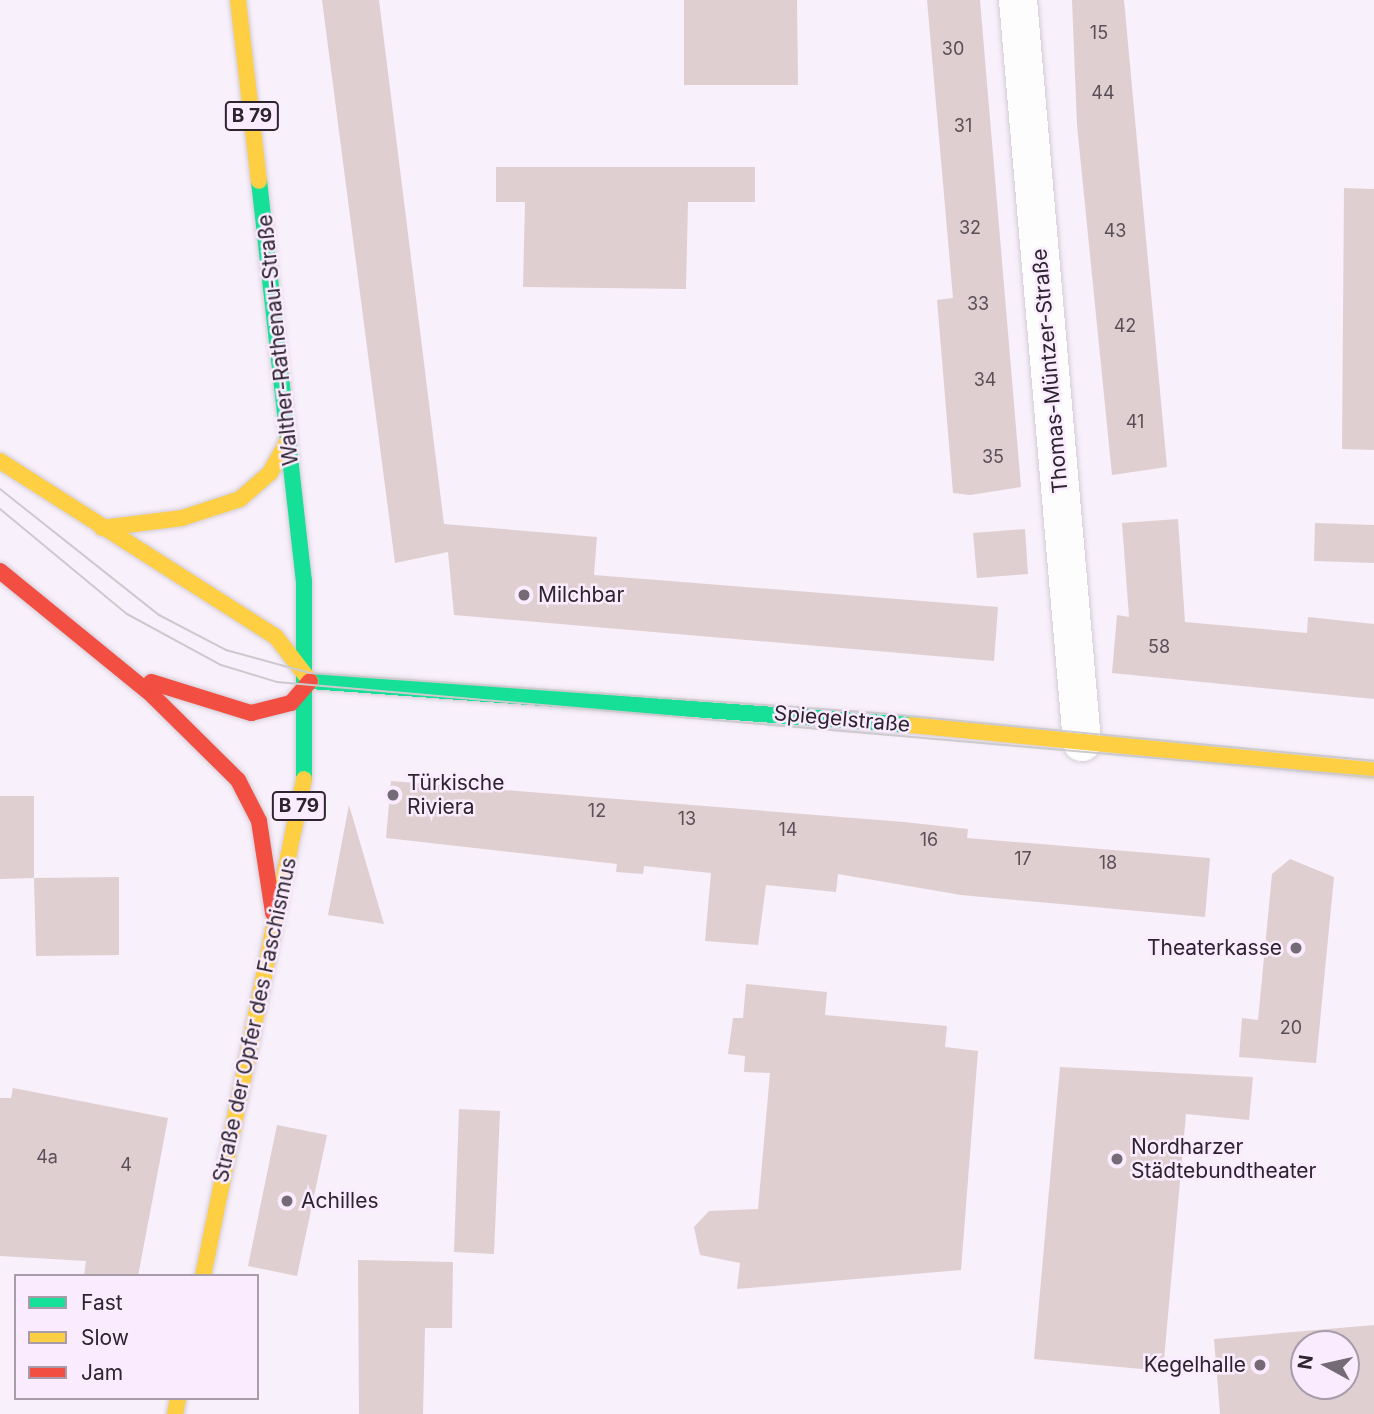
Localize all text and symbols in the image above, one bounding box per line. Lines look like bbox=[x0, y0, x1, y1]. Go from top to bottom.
house number: 15 bbox=[1090, 22, 1108, 44]
house number: 30 bbox=[942, 38, 964, 60]
house number: 44 bbox=[1091, 82, 1115, 104]
road number: B 79 bbox=[224, 100, 280, 132]
house number: 31 bbox=[954, 115, 972, 137]
street label: Walther-Rathenau-Straße bbox=[252, 213, 304, 467]
house number: 32 bbox=[959, 217, 981, 239]
house number: 43 bbox=[1104, 220, 1126, 242]
street label: Thomas-Müntzer-Straße bbox=[1027, 248, 1073, 494]
house number: 33 bbox=[967, 293, 989, 315]
house number: 42 bbox=[1114, 315, 1136, 337]
house number: 34 bbox=[974, 369, 996, 391]
house number: 41 bbox=[1126, 411, 1144, 433]
house number: 35 bbox=[982, 446, 1004, 468]
place label: Milchbar bbox=[538, 582, 624, 608]
marker: Milchbar bbox=[516, 587, 532, 603]
house number: 58 bbox=[1148, 636, 1170, 658]
street label: Spiegelstraße bbox=[773, 700, 911, 738]
place label: Türkische Riviera bbox=[407, 770, 504, 820]
marker: Türkische Riviera bbox=[385, 787, 401, 803]
road number: B 79 bbox=[271, 790, 327, 821]
house number: 12 bbox=[588, 800, 606, 822]
house number: 13 bbox=[678, 808, 696, 830]
house number: 14 bbox=[779, 819, 797, 841]
house number: 16 bbox=[920, 829, 938, 851]
house number: 17 bbox=[1014, 848, 1032, 870]
house number: 18 bbox=[1099, 852, 1117, 874]
street label: Straße der Opfer des Faschismus bbox=[208, 855, 302, 1185]
place label: Theaterkasse bbox=[1147, 935, 1282, 961]
marker: Theaterkasse bbox=[1288, 940, 1304, 956]
house number: 20 bbox=[1280, 1017, 1302, 1039]
place label: Nordharzer Städtebundtheater bbox=[1131, 1134, 1317, 1184]
house number: 4a bbox=[36, 1146, 58, 1168]
marker: Nordharzer Städtebundtheater bbox=[1109, 1151, 1125, 1167]
house number: 4 bbox=[120, 1154, 132, 1176]
place label: Achilles bbox=[301, 1188, 378, 1214]
marker: Achilles bbox=[279, 1193, 295, 1209]
legend bbox=[14, 1274, 259, 1400]
text: Fast bbox=[81, 1290, 123, 1315]
text: Slow bbox=[81, 1325, 129, 1350]
north arrow bbox=[1290, 1330, 1360, 1400]
place label: Kegelhalle bbox=[1144, 1352, 1246, 1378]
text: N bbox=[1293, 1354, 1318, 1371]
marker: Kegelhalle bbox=[1252, 1357, 1268, 1373]
text: Jam bbox=[81, 1360, 123, 1385]

